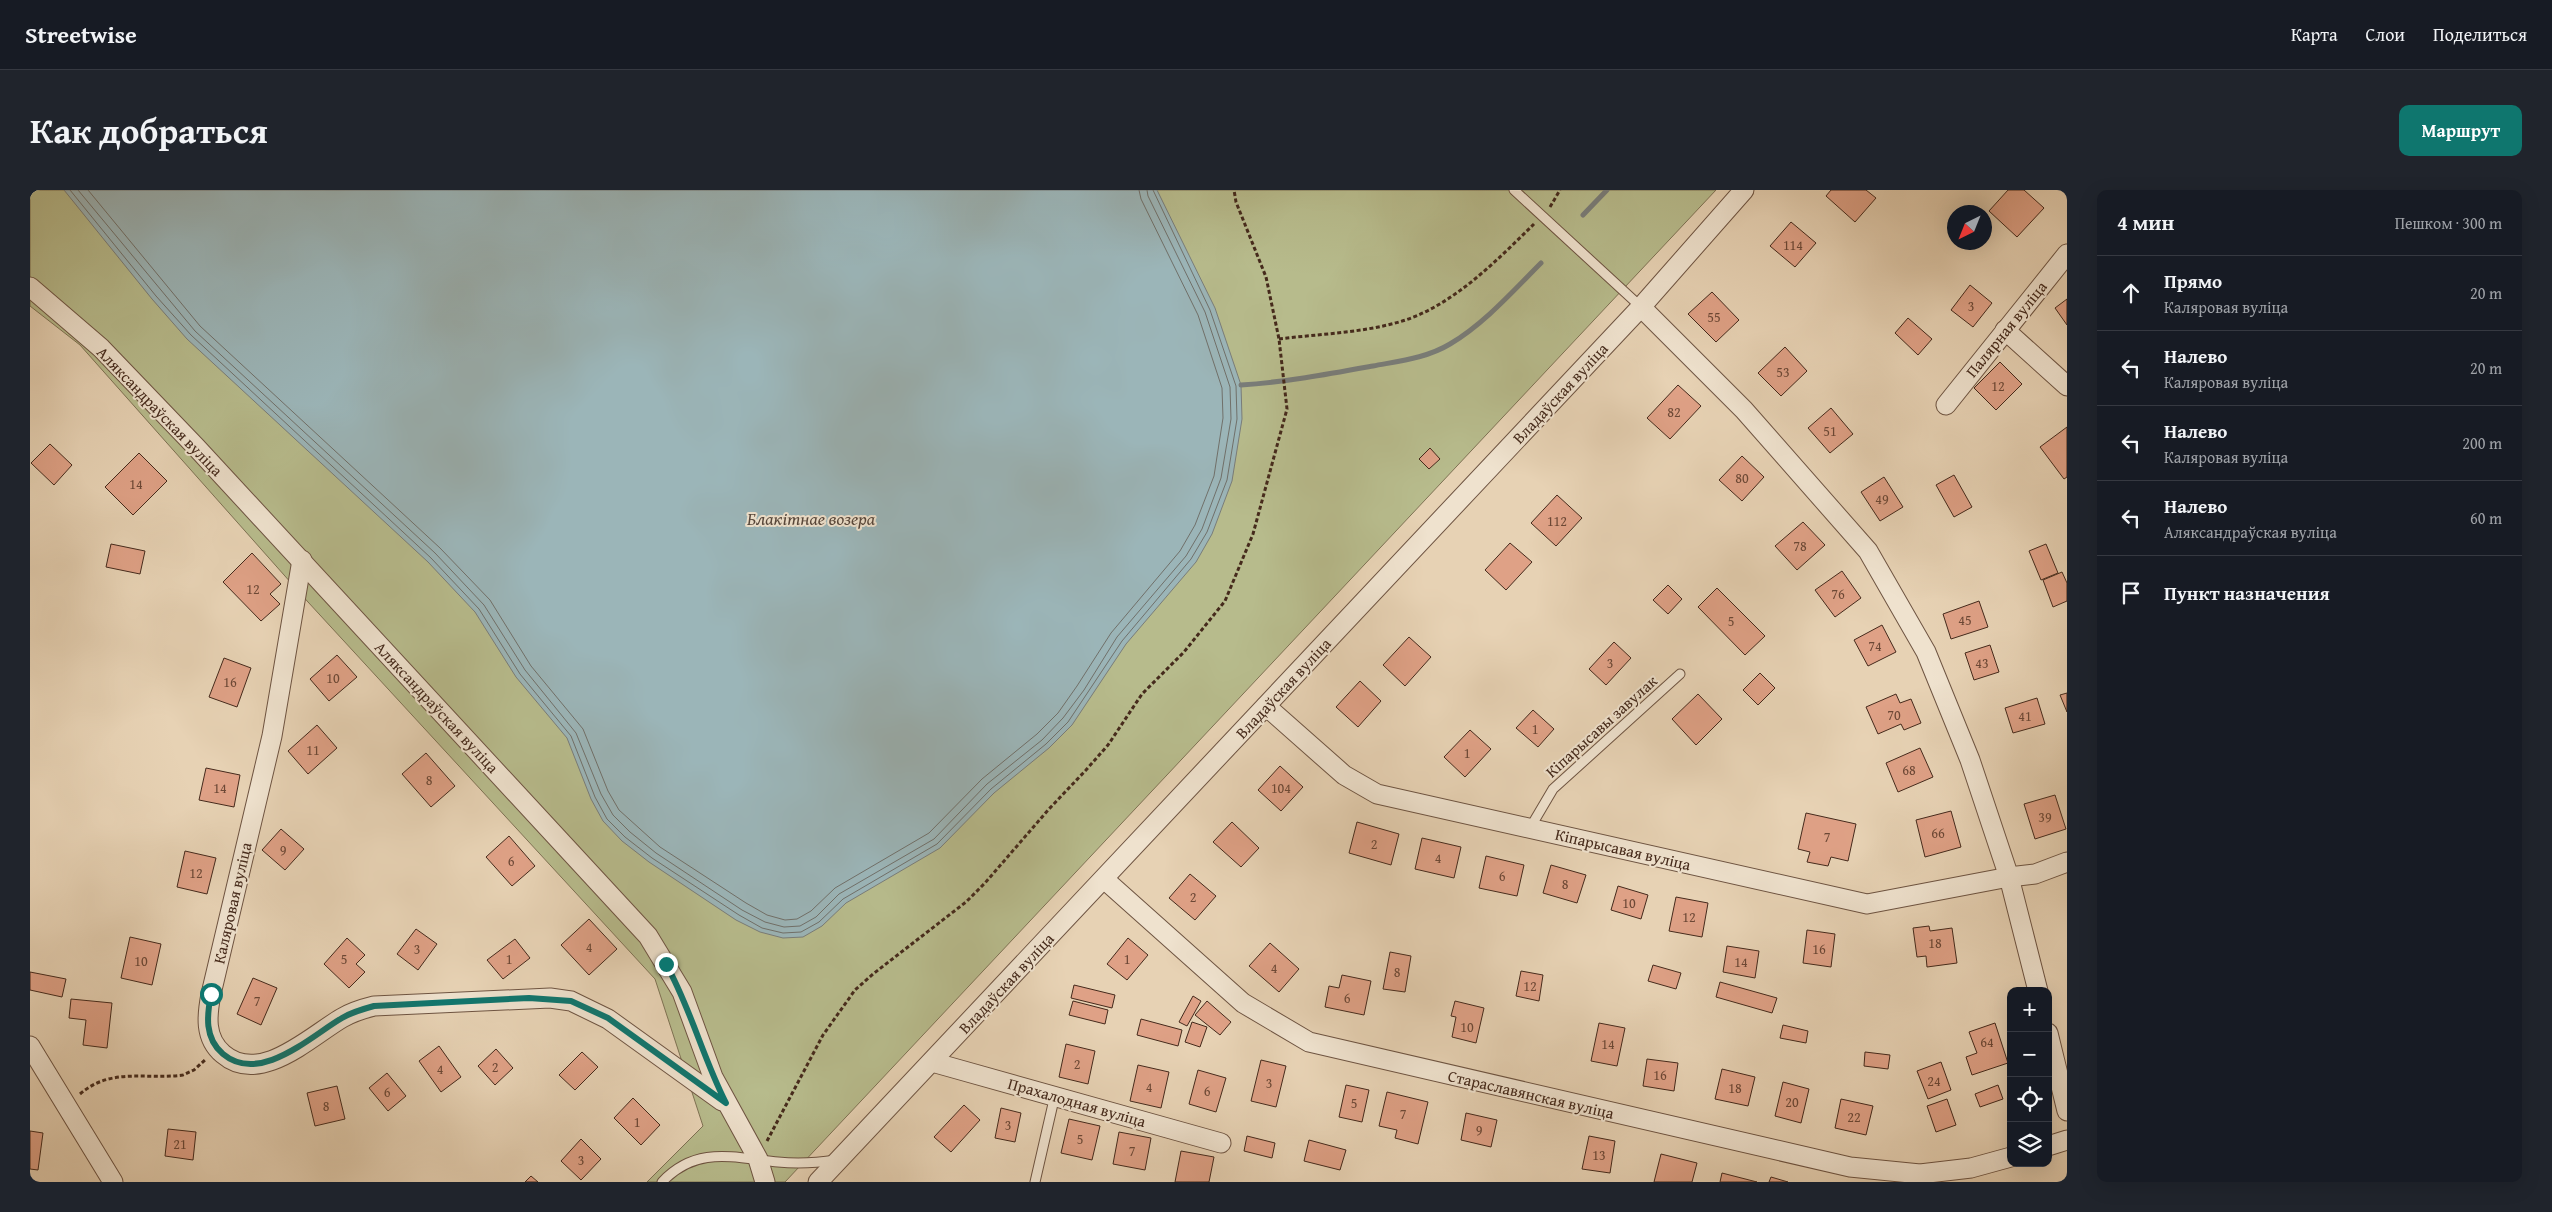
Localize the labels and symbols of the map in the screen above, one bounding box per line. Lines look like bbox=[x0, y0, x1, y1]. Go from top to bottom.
north arrow bbox=[1947, 205, 1992, 250]
house number: 114 bbox=[1783, 235, 1803, 255]
street label: Палярная вуліца bbox=[1960, 275, 2053, 382]
house number: 3 bbox=[1968, 296, 1974, 316]
house number: 55 bbox=[1707, 307, 1721, 327]
street label: Владаўская вуліца bbox=[1507, 337, 1614, 449]
street label: Аляксандраўская вуліца bbox=[91, 341, 229, 482]
house number: 53 bbox=[1776, 362, 1790, 382]
house number: 12 bbox=[1991, 376, 2005, 396]
house number: 82 bbox=[1667, 402, 1681, 422]
house number: 51 bbox=[1823, 421, 1837, 441]
house number: 80 bbox=[1735, 468, 1749, 488]
house number: 14 bbox=[129, 474, 143, 494]
house number: 49 bbox=[1875, 489, 1889, 509]
water label: Блакітнае возера bbox=[747, 505, 876, 532]
house number: 112 bbox=[1547, 511, 1567, 531]
house number: 78 bbox=[1793, 536, 1807, 556]
house number: 12 bbox=[246, 579, 260, 599]
house number: 76 bbox=[1831, 584, 1845, 604]
house number: 45 bbox=[1958, 610, 1972, 630]
house number: 5 bbox=[1728, 611, 1734, 631]
street label: Владаўская вуліца bbox=[1230, 632, 1337, 744]
street label: Аляксандраўская вуліца bbox=[369, 636, 505, 779]
house number: 74 bbox=[1868, 636, 1882, 656]
house number: 3 bbox=[1607, 653, 1613, 673]
house number: 43 bbox=[1975, 653, 1989, 673]
house number: 10 bbox=[326, 668, 340, 688]
street label: Кіпарысавы завулак bbox=[1540, 669, 1663, 783]
house number: 16 bbox=[223, 672, 237, 692]
house number: 70 bbox=[1887, 705, 1901, 725]
house number: 41 bbox=[2018, 706, 2032, 726]
house number: 1 bbox=[1532, 719, 1538, 739]
house number: 11 bbox=[306, 740, 320, 760]
house number: 1 bbox=[1464, 743, 1470, 763]
house number: 68 bbox=[1902, 760, 1916, 780]
house number: 8 bbox=[426, 770, 433, 790]
house number: 14 bbox=[213, 778, 227, 798]
house number: 104 bbox=[1271, 778, 1291, 798]
house number: 39 bbox=[2038, 807, 2052, 827]
street label: Кіпарысавая вуліца bbox=[1553, 822, 1694, 876]
house number: 66 bbox=[1931, 823, 1945, 843]
house number: 7 bbox=[1824, 827, 1831, 847]
house number: 2 bbox=[1371, 834, 1377, 854]
street label: Каляровая вуліца bbox=[206, 839, 258, 966]
house number: 9 bbox=[280, 840, 287, 860]
house number: 4 bbox=[1435, 848, 1442, 868]
house number: 6 bbox=[508, 851, 515, 871]
house number: 12 bbox=[189, 863, 203, 883]
house number: 6 bbox=[1499, 866, 1506, 886]
house number: 8 bbox=[1562, 874, 1569, 894]
house number: 2 bbox=[1190, 887, 1196, 907]
house number: 10 bbox=[1622, 893, 1636, 913]
house number: 12 bbox=[1682, 907, 1696, 927]
street label: Владаўская вуліца bbox=[953, 927, 1060, 1039]
house number: 18 bbox=[1928, 933, 1942, 953]
house number: 4 bbox=[586, 937, 593, 957]
house number: 3 bbox=[414, 939, 420, 959]
house number: 16 bbox=[1812, 939, 1826, 959]
house number: 5 bbox=[341, 949, 347, 969]
house number: 1 bbox=[506, 949, 512, 969]
house number: 1 bbox=[1124, 949, 1130, 969]
house number: 10 bbox=[134, 951, 148, 971]
house number: 14 bbox=[1734, 952, 1748, 972]
route end bbox=[655, 953, 678, 976]
house number: 4 bbox=[1271, 958, 1278, 978]
house number: 8 bbox=[1394, 962, 1401, 982]
house number: 12 bbox=[1523, 976, 1537, 996]
route start bbox=[200, 983, 223, 1006]
house number: 6 bbox=[1344, 988, 1351, 1008]
house number: 7 bbox=[254, 991, 261, 1011]
house number: 10 bbox=[1460, 1017, 1474, 1037]
house number: 64 bbox=[1980, 1032, 1994, 1052]
house number: 14 bbox=[1601, 1034, 1615, 1054]
house number: 2 bbox=[1074, 1054, 1080, 1074]
house number: 2 bbox=[492, 1057, 498, 1077]
house number: 4 bbox=[437, 1059, 444, 1079]
street label: Стараславянская вуліца bbox=[1446, 1063, 1617, 1125]
house number: 16 bbox=[1653, 1065, 1667, 1085]
street label: Прахалодная вуліца bbox=[1005, 1071, 1149, 1133]
house number: 24 bbox=[1927, 1071, 1941, 1091]
house number: 3 bbox=[1266, 1073, 1272, 1093]
house number: 4 bbox=[1146, 1077, 1153, 1097]
house number: 18 bbox=[1728, 1078, 1742, 1098]
house number: 6 bbox=[1204, 1081, 1211, 1101]
house number: 6 bbox=[384, 1082, 391, 1102]
house number: 20 bbox=[1785, 1092, 1799, 1112]
house number: 5 bbox=[1351, 1093, 1357, 1113]
house number: 8 bbox=[323, 1096, 330, 1116]
house number: 7 bbox=[1400, 1104, 1407, 1124]
house number: 22 bbox=[1847, 1107, 1861, 1127]
house number: 1 bbox=[634, 1112, 640, 1132]
house number: 3 bbox=[1005, 1115, 1011, 1135]
house number: 9 bbox=[1476, 1120, 1483, 1140]
house number: 5 bbox=[1077, 1129, 1083, 1149]
house number: 21 bbox=[173, 1134, 187, 1154]
house number: 7 bbox=[1129, 1141, 1136, 1161]
house number: 13 bbox=[1592, 1145, 1606, 1165]
house number: 3 bbox=[578, 1150, 584, 1170]

